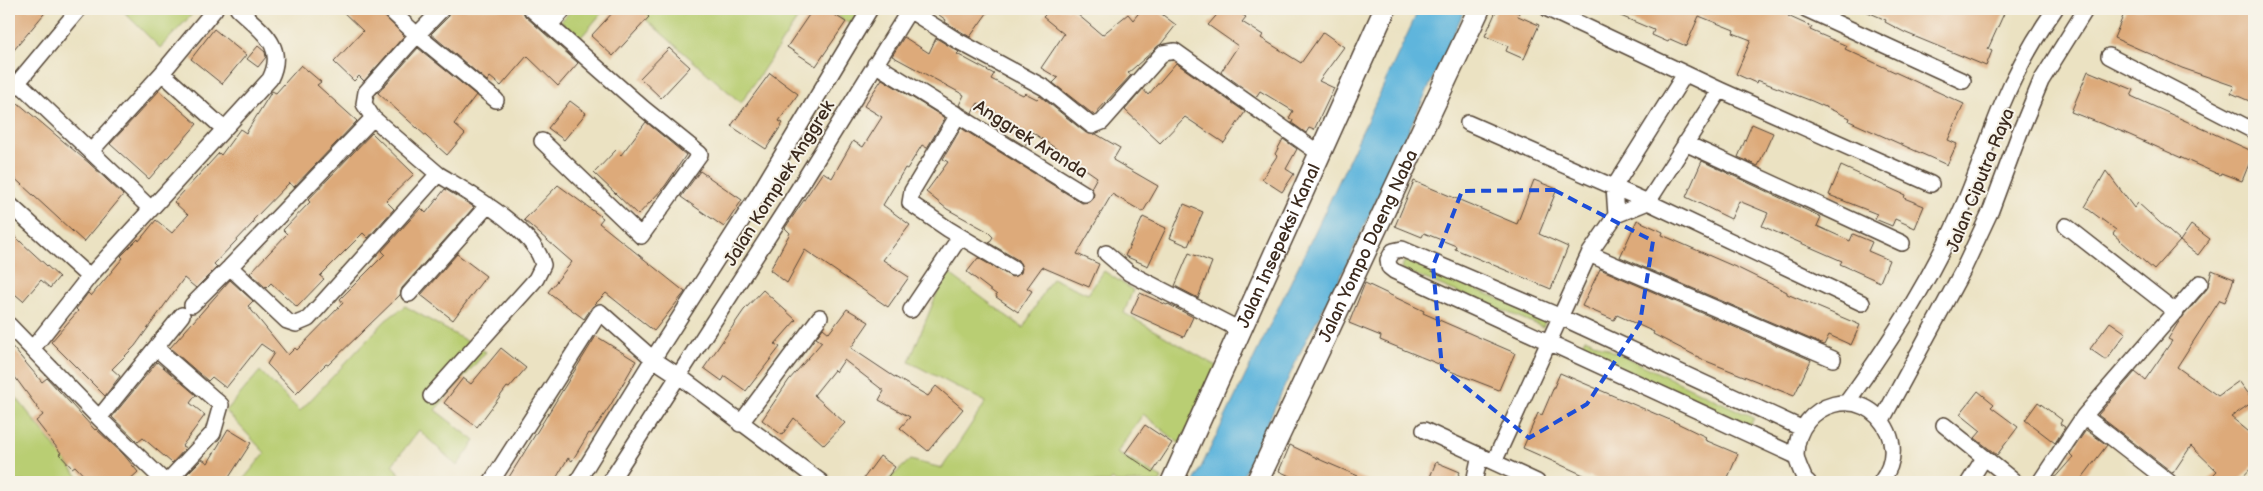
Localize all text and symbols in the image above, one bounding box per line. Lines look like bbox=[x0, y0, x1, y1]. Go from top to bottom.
street label: Anggrek Aranda bbox=[970, 96, 1092, 183]
street label: Jalan Komplek Anggrek bbox=[720, 97, 839, 270]
street label: Jalan Ciputra Raya bbox=[1942, 105, 2019, 255]
street label: Jalan Yompo Daeng Naba bbox=[1314, 146, 1422, 346]
street label: Jalan Insepeksi Kanal bbox=[1233, 161, 1325, 331]

